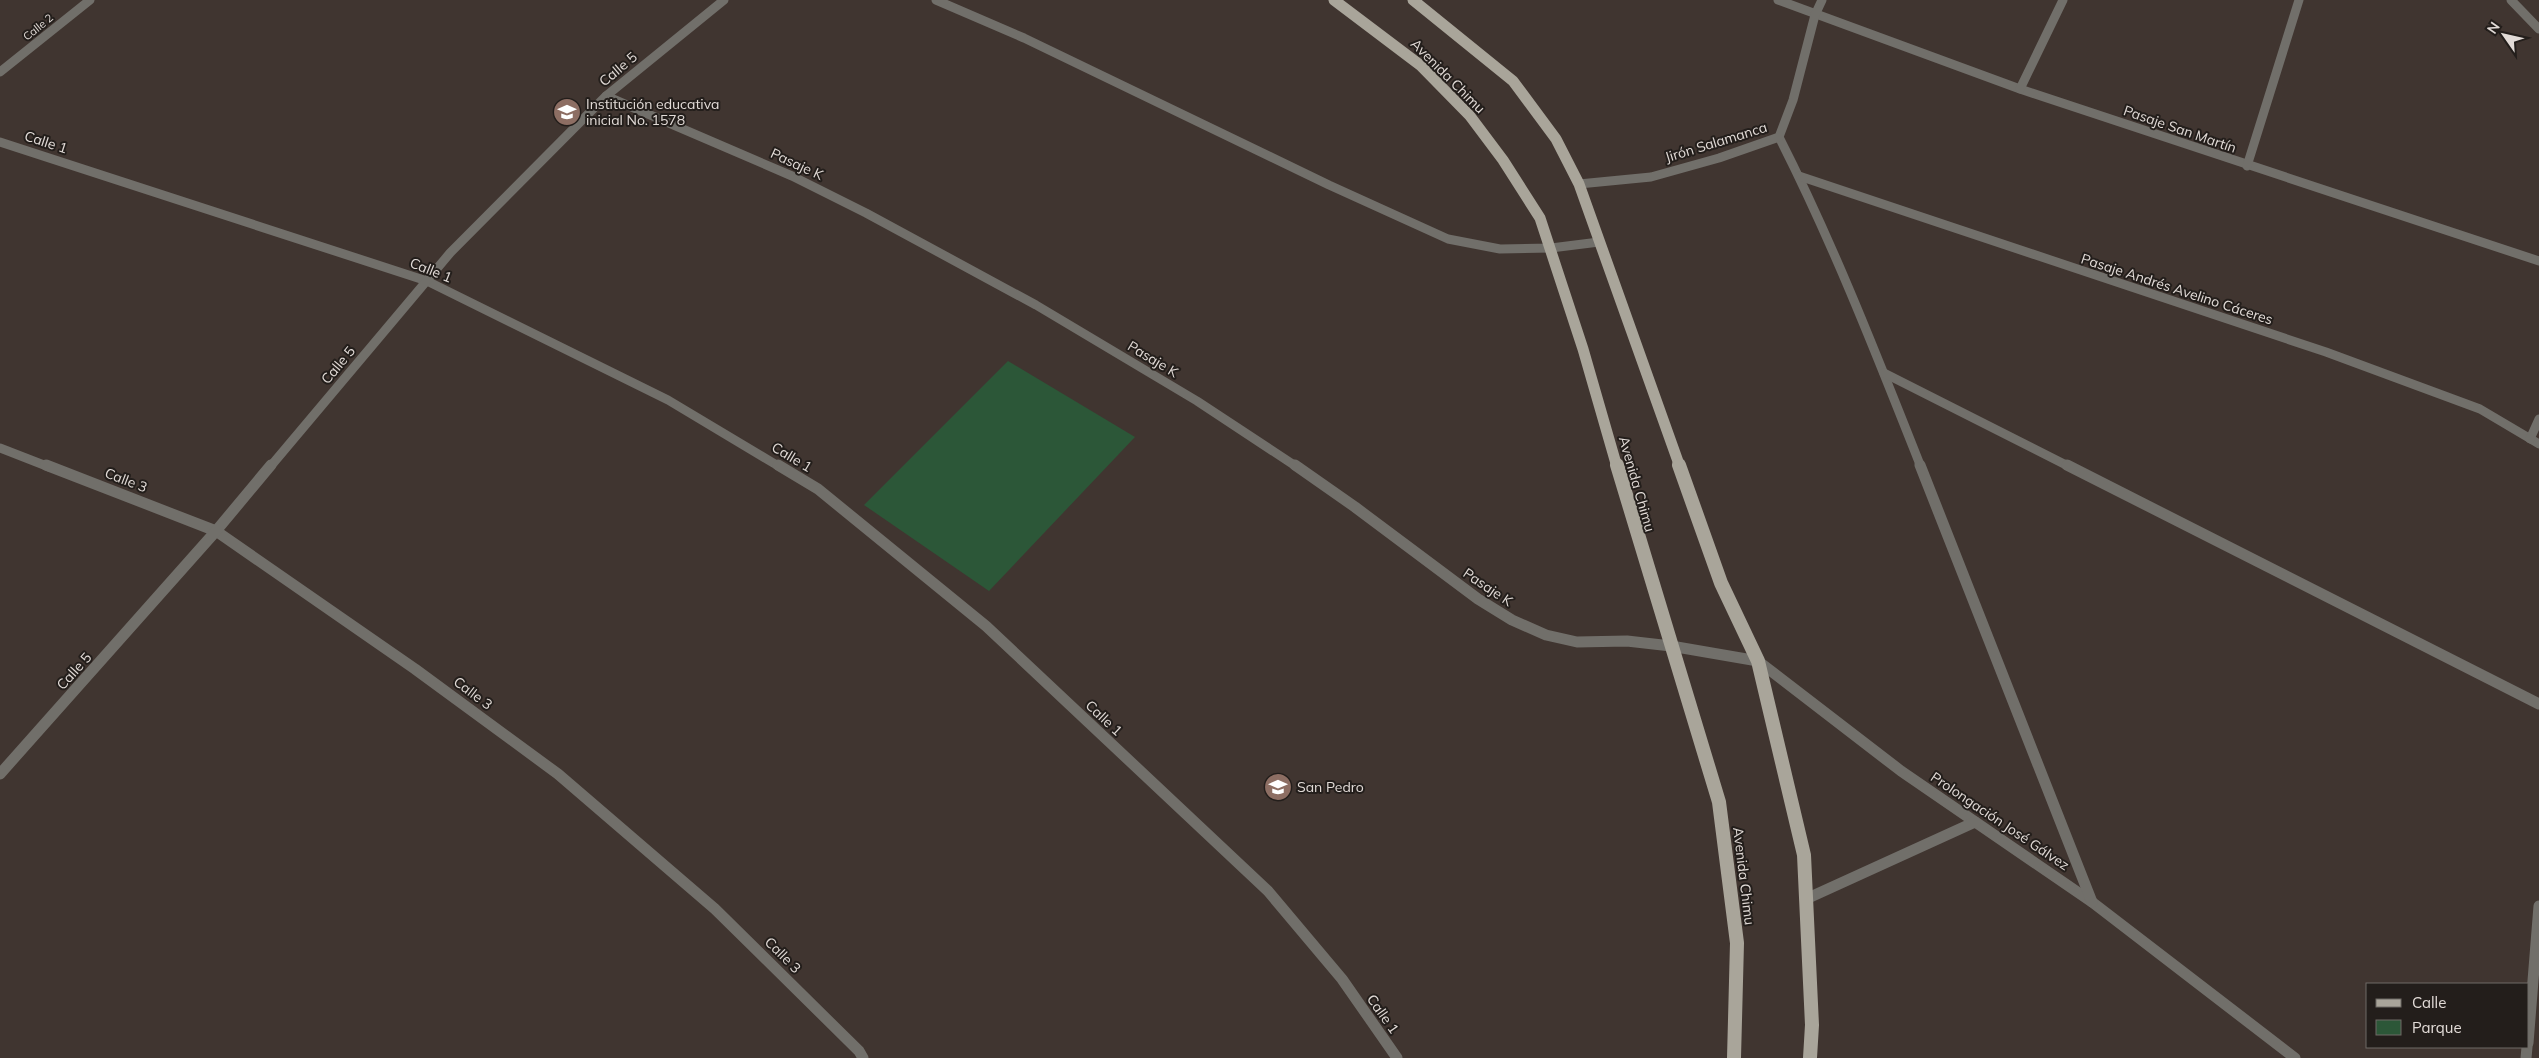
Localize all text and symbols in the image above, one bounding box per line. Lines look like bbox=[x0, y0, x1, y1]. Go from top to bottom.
street label: Calle 2 bbox=[20, 10, 56, 43]
north arrow bbox=[2479, 10, 2529, 60]
text: N bbox=[2483, 18, 2504, 37]
street label: Avenida Chimu bbox=[1407, 35, 1489, 117]
street label: Calle 5 bbox=[595, 48, 641, 90]
place label: Institución educativa inicial No. 1578 bbox=[586, 95, 719, 129]
school or university icon: Institución educativa inicial No. 1578 bbox=[552, 97, 582, 127]
street label: Pasaje San Martín bbox=[2121, 101, 2239, 157]
street label: Jirón Salamanca bbox=[1663, 118, 1769, 166]
street label: Calle 1 bbox=[22, 127, 70, 157]
street label: Pasaje K bbox=[768, 144, 827, 184]
street label: Pasaje Andrés Avelino Cáceres bbox=[2079, 249, 2275, 329]
street label: Calle 1 bbox=[407, 253, 455, 287]
street label: Pasaje K bbox=[1124, 337, 1183, 382]
street label: Calle 5 bbox=[317, 342, 359, 388]
street label: Avenida Chimu bbox=[1615, 434, 1659, 534]
street label: Calle 1 bbox=[768, 438, 816, 476]
street label: Calle 3 bbox=[102, 464, 150, 496]
street label: Pasaje K bbox=[1460, 564, 1517, 611]
street label: Calle 5 bbox=[53, 649, 95, 693]
street label: Calle 3 bbox=[450, 673, 496, 713]
street label: Calle 1 bbox=[1082, 696, 1126, 740]
street label: Prolongación José Gálvez bbox=[1927, 768, 2073, 874]
school or university icon: San Pedro bbox=[1263, 772, 1293, 802]
place label: San Pedro bbox=[1297, 778, 1364, 796]
street label: Avenida Chimu bbox=[1729, 826, 1759, 926]
street label: Calle 3 bbox=[761, 933, 805, 977]
legend bbox=[2366, 983, 2529, 1048]
street label: Calle 1 bbox=[1363, 991, 1403, 1037]
text: Calle bbox=[2412, 993, 2446, 1012]
text: Parque bbox=[2412, 1018, 2462, 1037]

